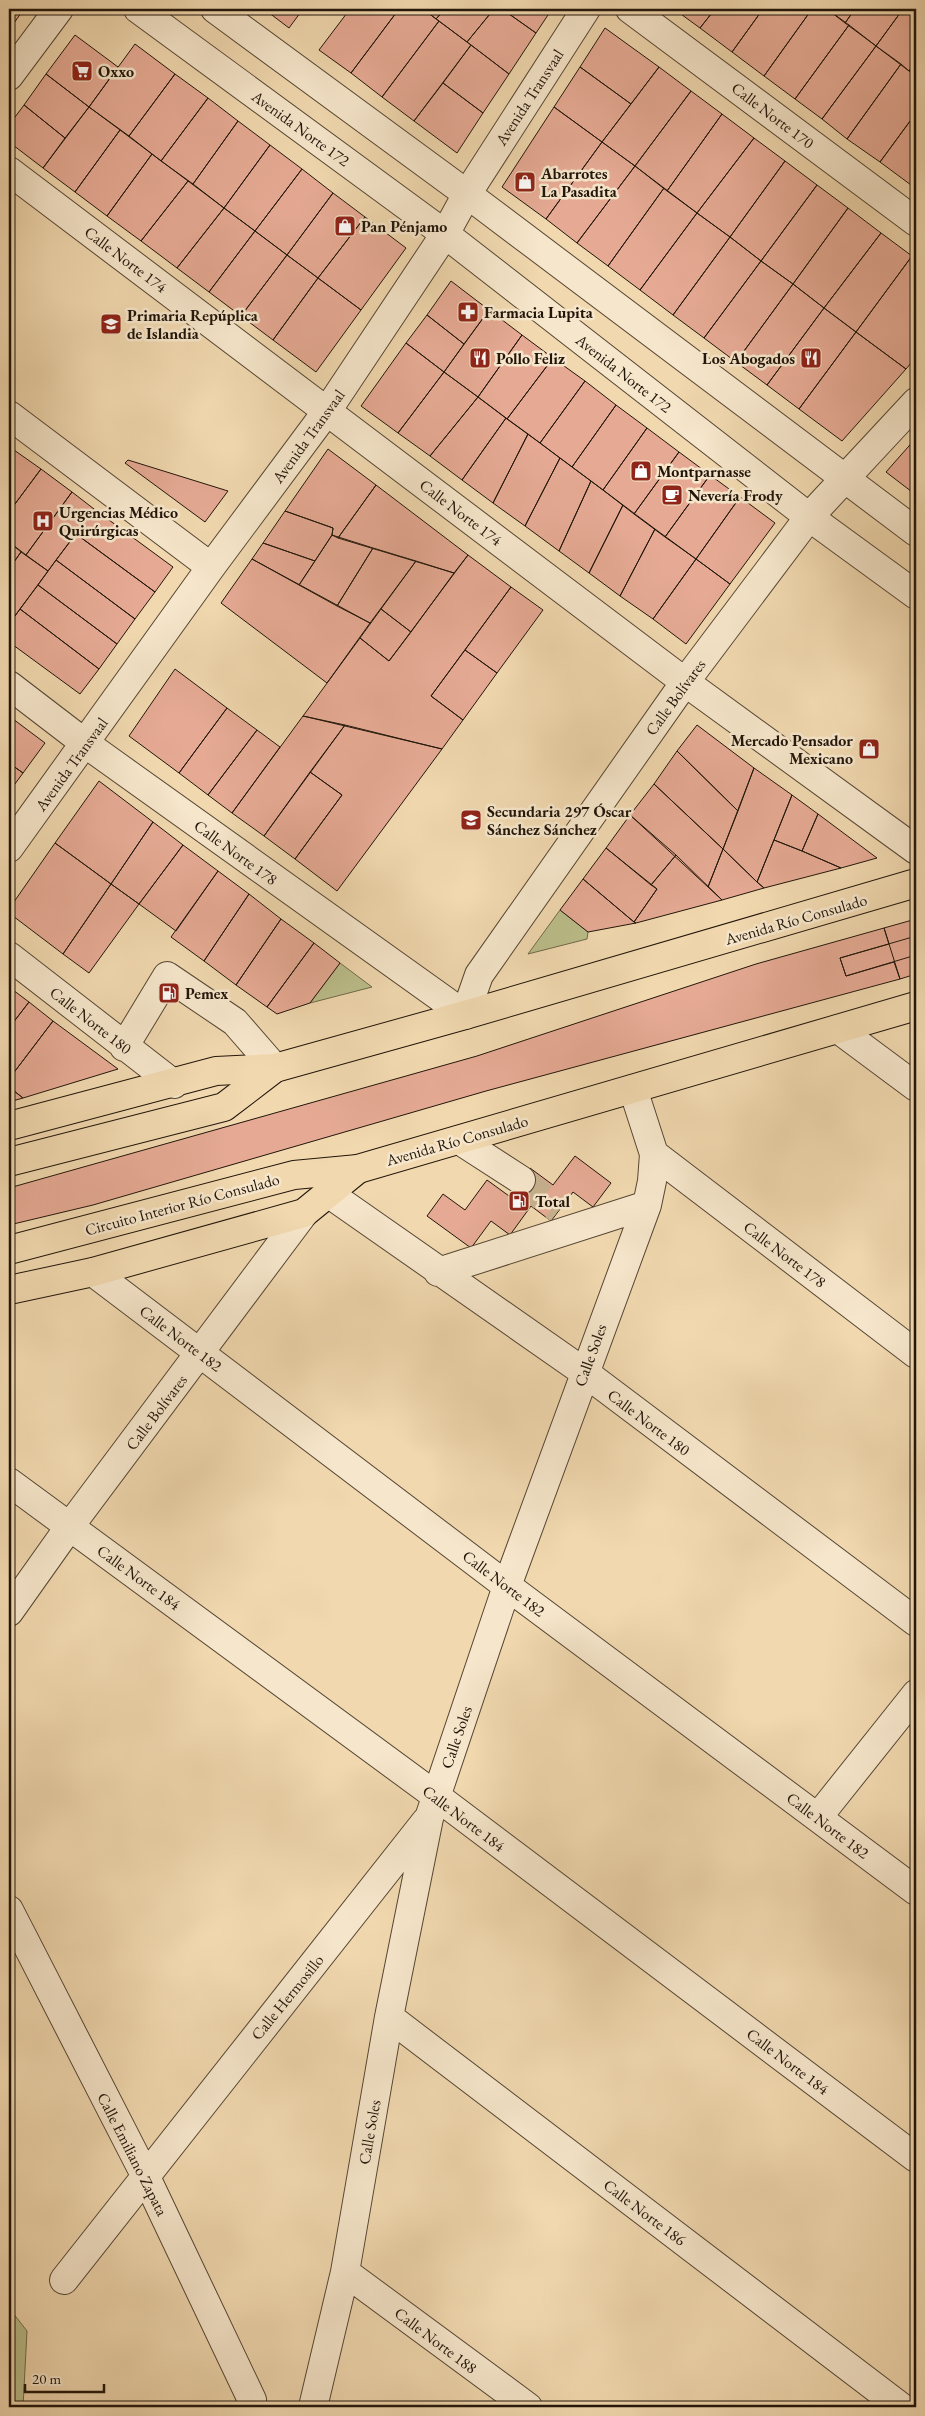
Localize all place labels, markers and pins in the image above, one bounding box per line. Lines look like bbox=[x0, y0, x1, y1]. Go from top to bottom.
supermarket icon: Oxxo bbox=[70, 59, 94, 83]
place label: Oxxo bbox=[98, 61, 134, 82]
place label: Abarrotes La Pasadita bbox=[540, 163, 618, 202]
shop icon: Abarrotes La Pasadita bbox=[513, 170, 537, 194]
shop icon: Pan Pénjamo bbox=[333, 214, 357, 238]
place label: Pan Pénjamo bbox=[361, 216, 447, 237]
pharmacy icon: Farmacia Lupita bbox=[456, 300, 480, 324]
place label: Farmacia Lupita bbox=[484, 302, 594, 323]
place label: Primaria Repúplica de Islandia bbox=[127, 305, 259, 344]
school or university icon: Primaria Repúplica de Islandia bbox=[99, 312, 123, 336]
restaurant icon: Pollo Feliz bbox=[468, 346, 492, 370]
restaurant icon: Los Abogados bbox=[799, 346, 823, 370]
place label: Pollo Feliz bbox=[496, 348, 565, 369]
place label: Los Abogados bbox=[702, 348, 795, 369]
shop icon: Montparnasse bbox=[629, 459, 653, 483]
place label: Montparnasse bbox=[657, 461, 751, 482]
cafe icon: Nevería Frody bbox=[660, 483, 684, 507]
place label: Nevería Frody bbox=[688, 485, 783, 506]
place label: Urgencias Médico Quirúrgicas bbox=[59, 502, 178, 541]
hospital icon: Urgencias Médico Quirúrgicas bbox=[31, 509, 55, 533]
place label: Mercado Pensador Mexicano bbox=[731, 730, 853, 769]
shop icon: Mercado Pensador Mexicano bbox=[857, 737, 881, 761]
place label: Secundaria 297 Óscar Sánchez Sánchez bbox=[487, 801, 632, 840]
school or university icon: Secundaria 297 Óscar Sánchez Sánchez bbox=[459, 808, 483, 832]
fuel station icon: Pemex bbox=[157, 981, 181, 1005]
place label: Pemex bbox=[185, 983, 228, 1004]
fuel station icon: Total bbox=[507, 1189, 531, 1213]
place label: Total bbox=[535, 1191, 570, 1212]

